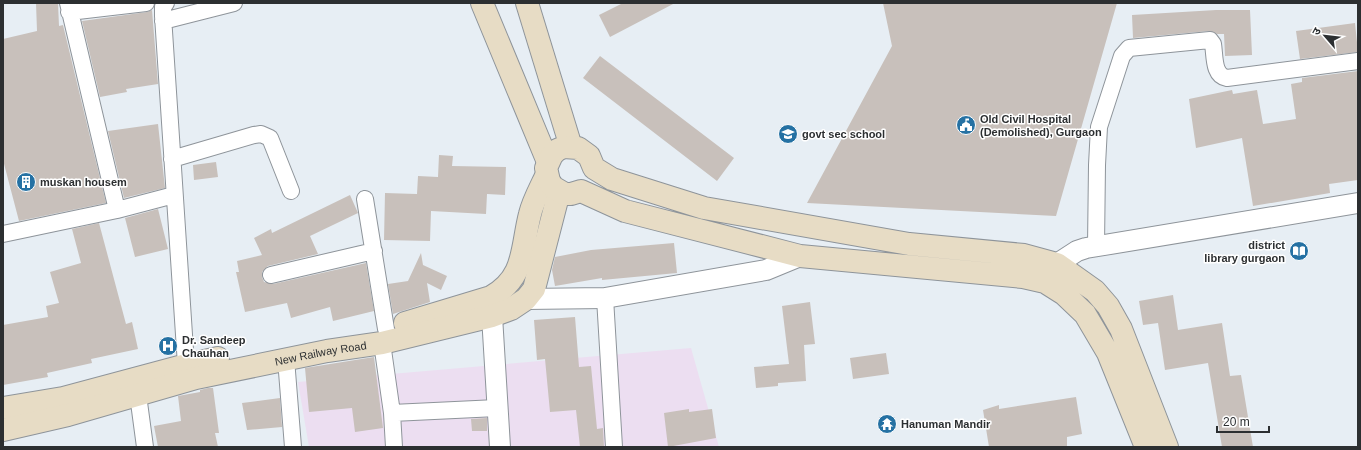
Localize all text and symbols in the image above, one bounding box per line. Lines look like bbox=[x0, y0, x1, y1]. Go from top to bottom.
north arrow bbox=[1305, 16, 1345, 56]
text: उ bbox=[1309, 25, 1323, 37]
place label: Old Civil Hospital (Demolished), Gurgaon bbox=[980, 113, 1102, 138]
public building icon: Old Civil Hospital (Demolished), Gurgaon bbox=[955, 114, 977, 136]
school or university icon: govt sec school bbox=[777, 123, 799, 145]
place label: govt sec school bbox=[802, 128, 885, 140]
building icon: muskan housem bbox=[15, 171, 37, 193]
place label: muskan housem bbox=[40, 176, 127, 188]
place label: district library gurgaon bbox=[1204, 239, 1285, 264]
library icon: district library gurgaon bbox=[1288, 240, 1310, 262]
place label: Dr. Sandeep Chauhan bbox=[182, 334, 246, 359]
hospital icon: Dr. Sandeep Chauhan bbox=[157, 335, 179, 357]
street label: New Railway Road bbox=[274, 339, 367, 368]
scale bar bbox=[1217, 408, 1269, 434]
temple icon: Hanuman Mandir bbox=[876, 413, 898, 435]
text: 20 m bbox=[1223, 415, 1250, 429]
place label: Hanuman Mandir bbox=[901, 418, 991, 430]

